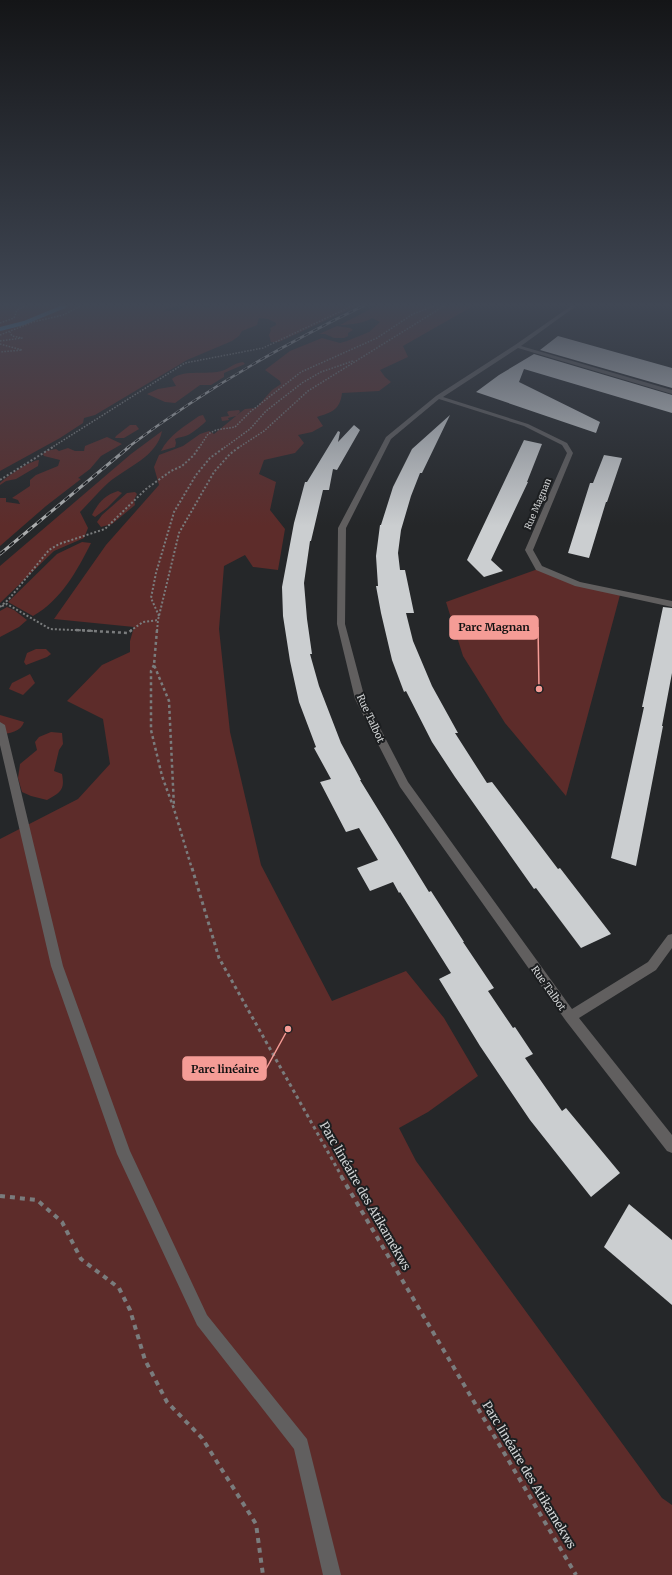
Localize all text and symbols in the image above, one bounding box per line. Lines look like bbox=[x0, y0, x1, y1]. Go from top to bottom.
street label: Rue Magnan bbox=[522, 476, 553, 531]
callout: Parc Magnan bbox=[450, 616, 538, 639]
text: Parc Magnan bbox=[458, 620, 530, 634]
street label: Rue Talbot bbox=[354, 692, 387, 745]
street label: Rue Talbot bbox=[528, 963, 569, 1013]
callout: Parc linéaire bbox=[183, 1057, 266, 1080]
text: Parc linéaire bbox=[191, 1062, 259, 1076]
street label: Parc linéaire des Atikamekws bbox=[317, 1119, 414, 1273]
street label: Parc linéaire des Atikamekws bbox=[479, 1398, 580, 1551]

